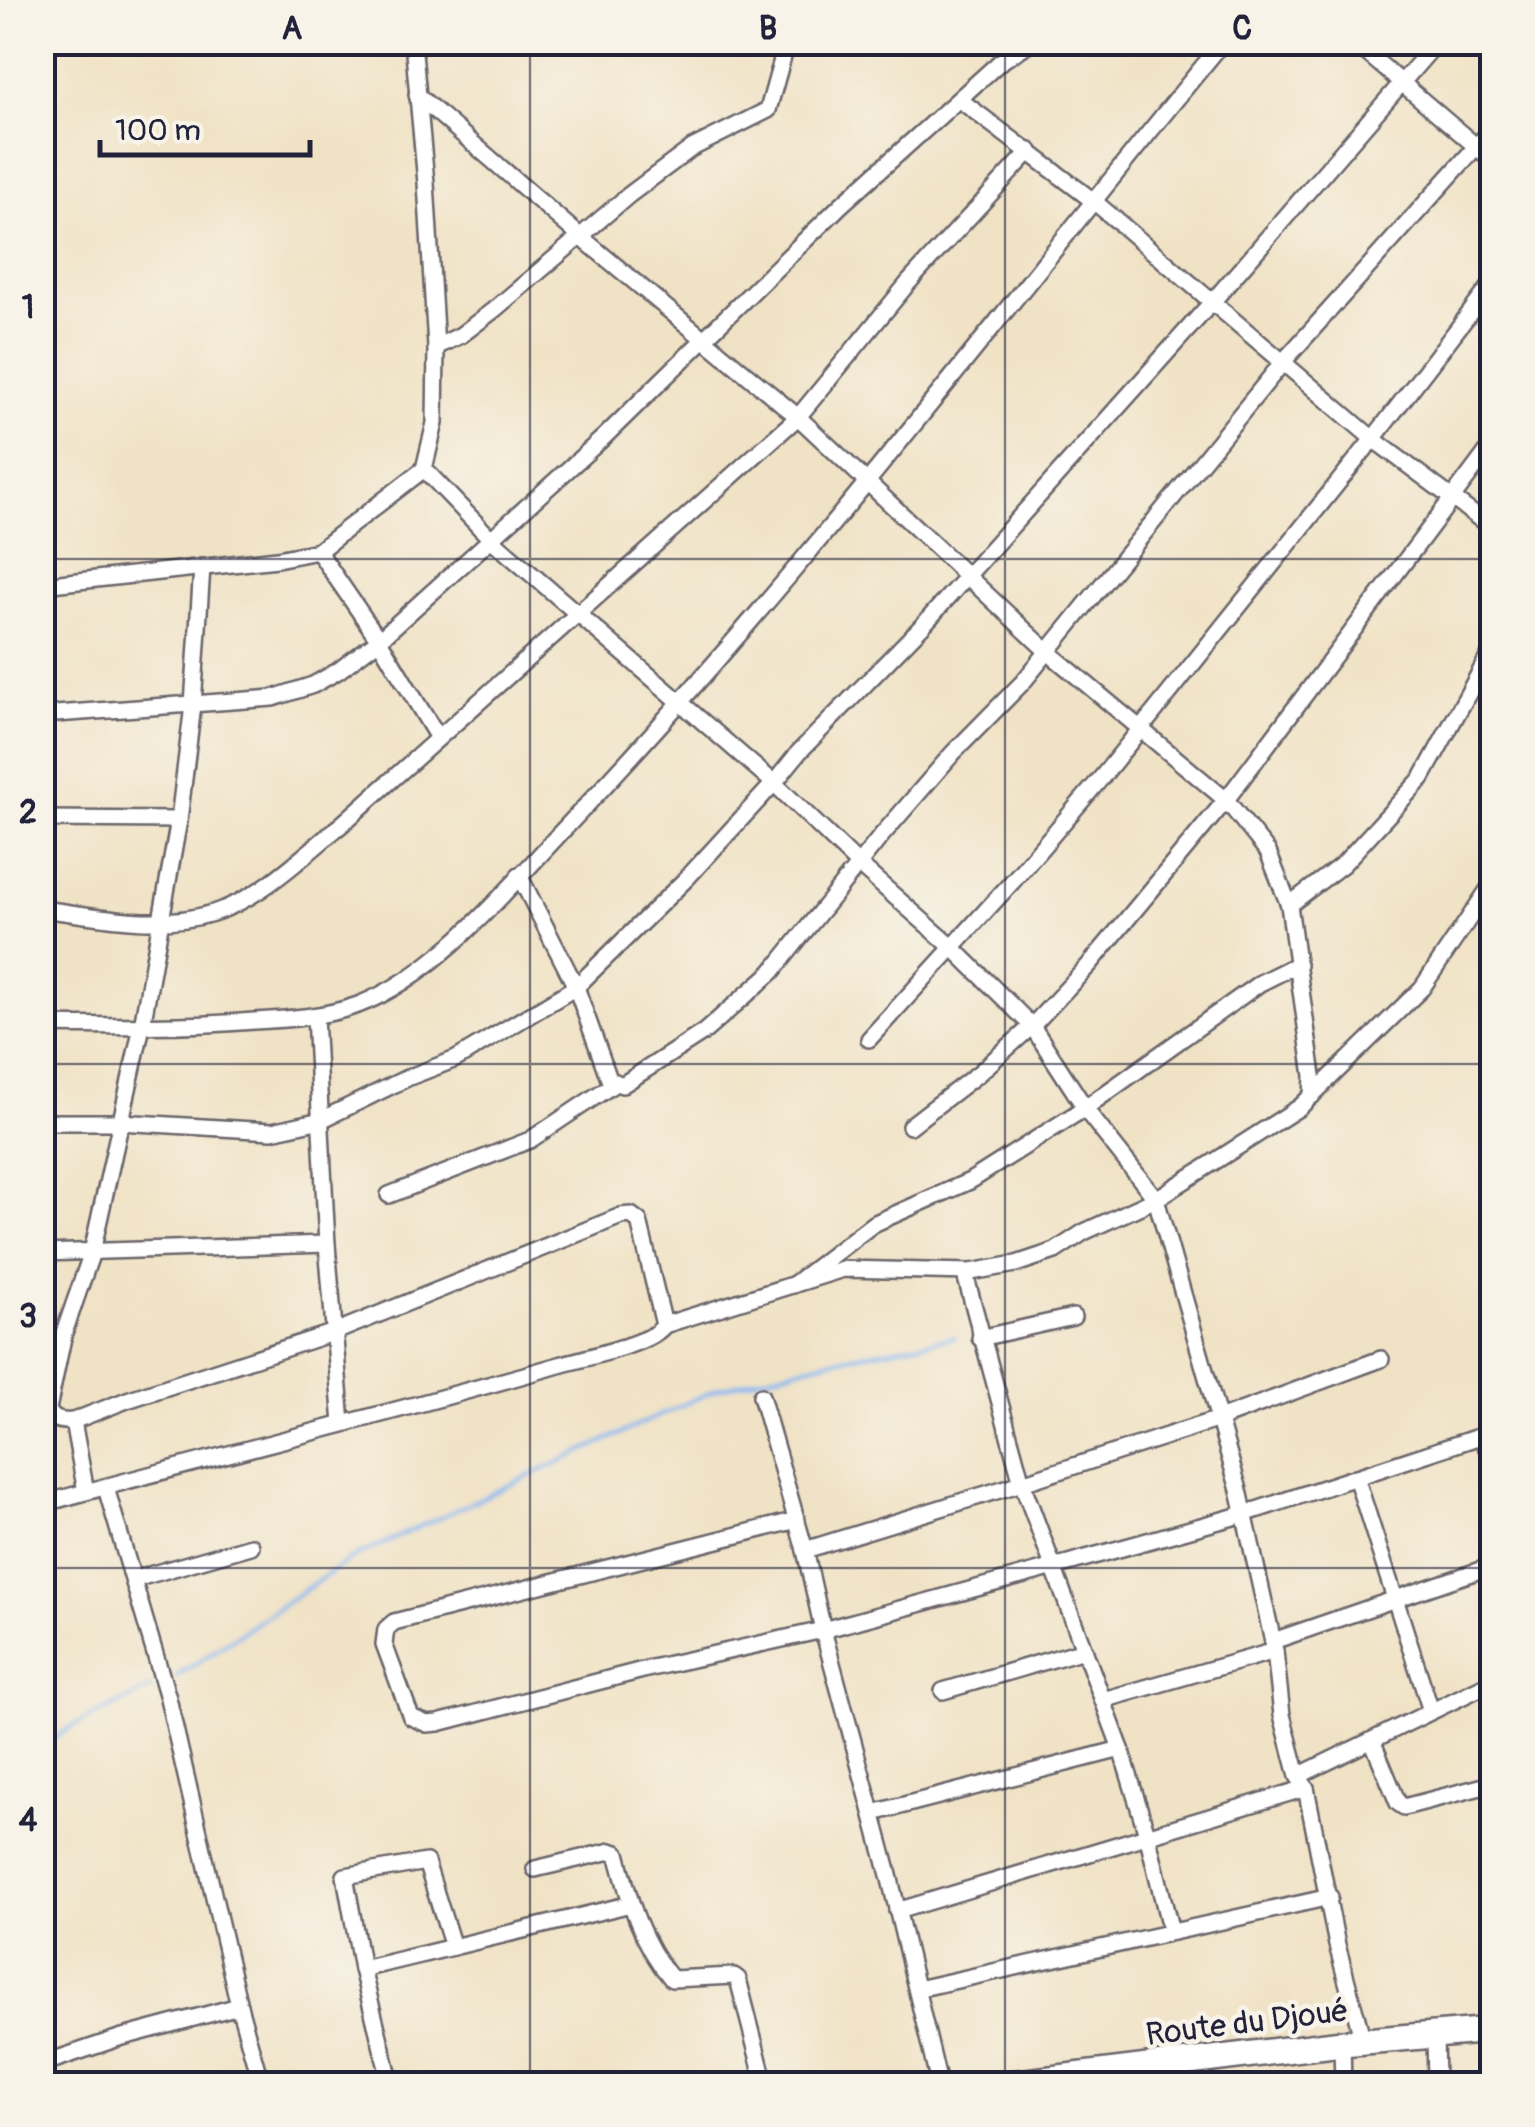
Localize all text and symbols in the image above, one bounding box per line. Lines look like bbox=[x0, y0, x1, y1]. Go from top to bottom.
text: A bbox=[282, 9, 303, 49]
text: B bbox=[759, 9, 777, 49]
text: C bbox=[1232, 9, 1252, 49]
scale bar bbox=[100, 95, 310, 157]
text: 100 m bbox=[115, 112, 201, 149]
text: 1 bbox=[22, 288, 34, 328]
text: 2 bbox=[19, 793, 37, 833]
text: 3 bbox=[19, 1297, 37, 1337]
text: 4 bbox=[19, 1801, 38, 1841]
street label: Route du Djoué bbox=[1144, 1991, 1351, 2055]

